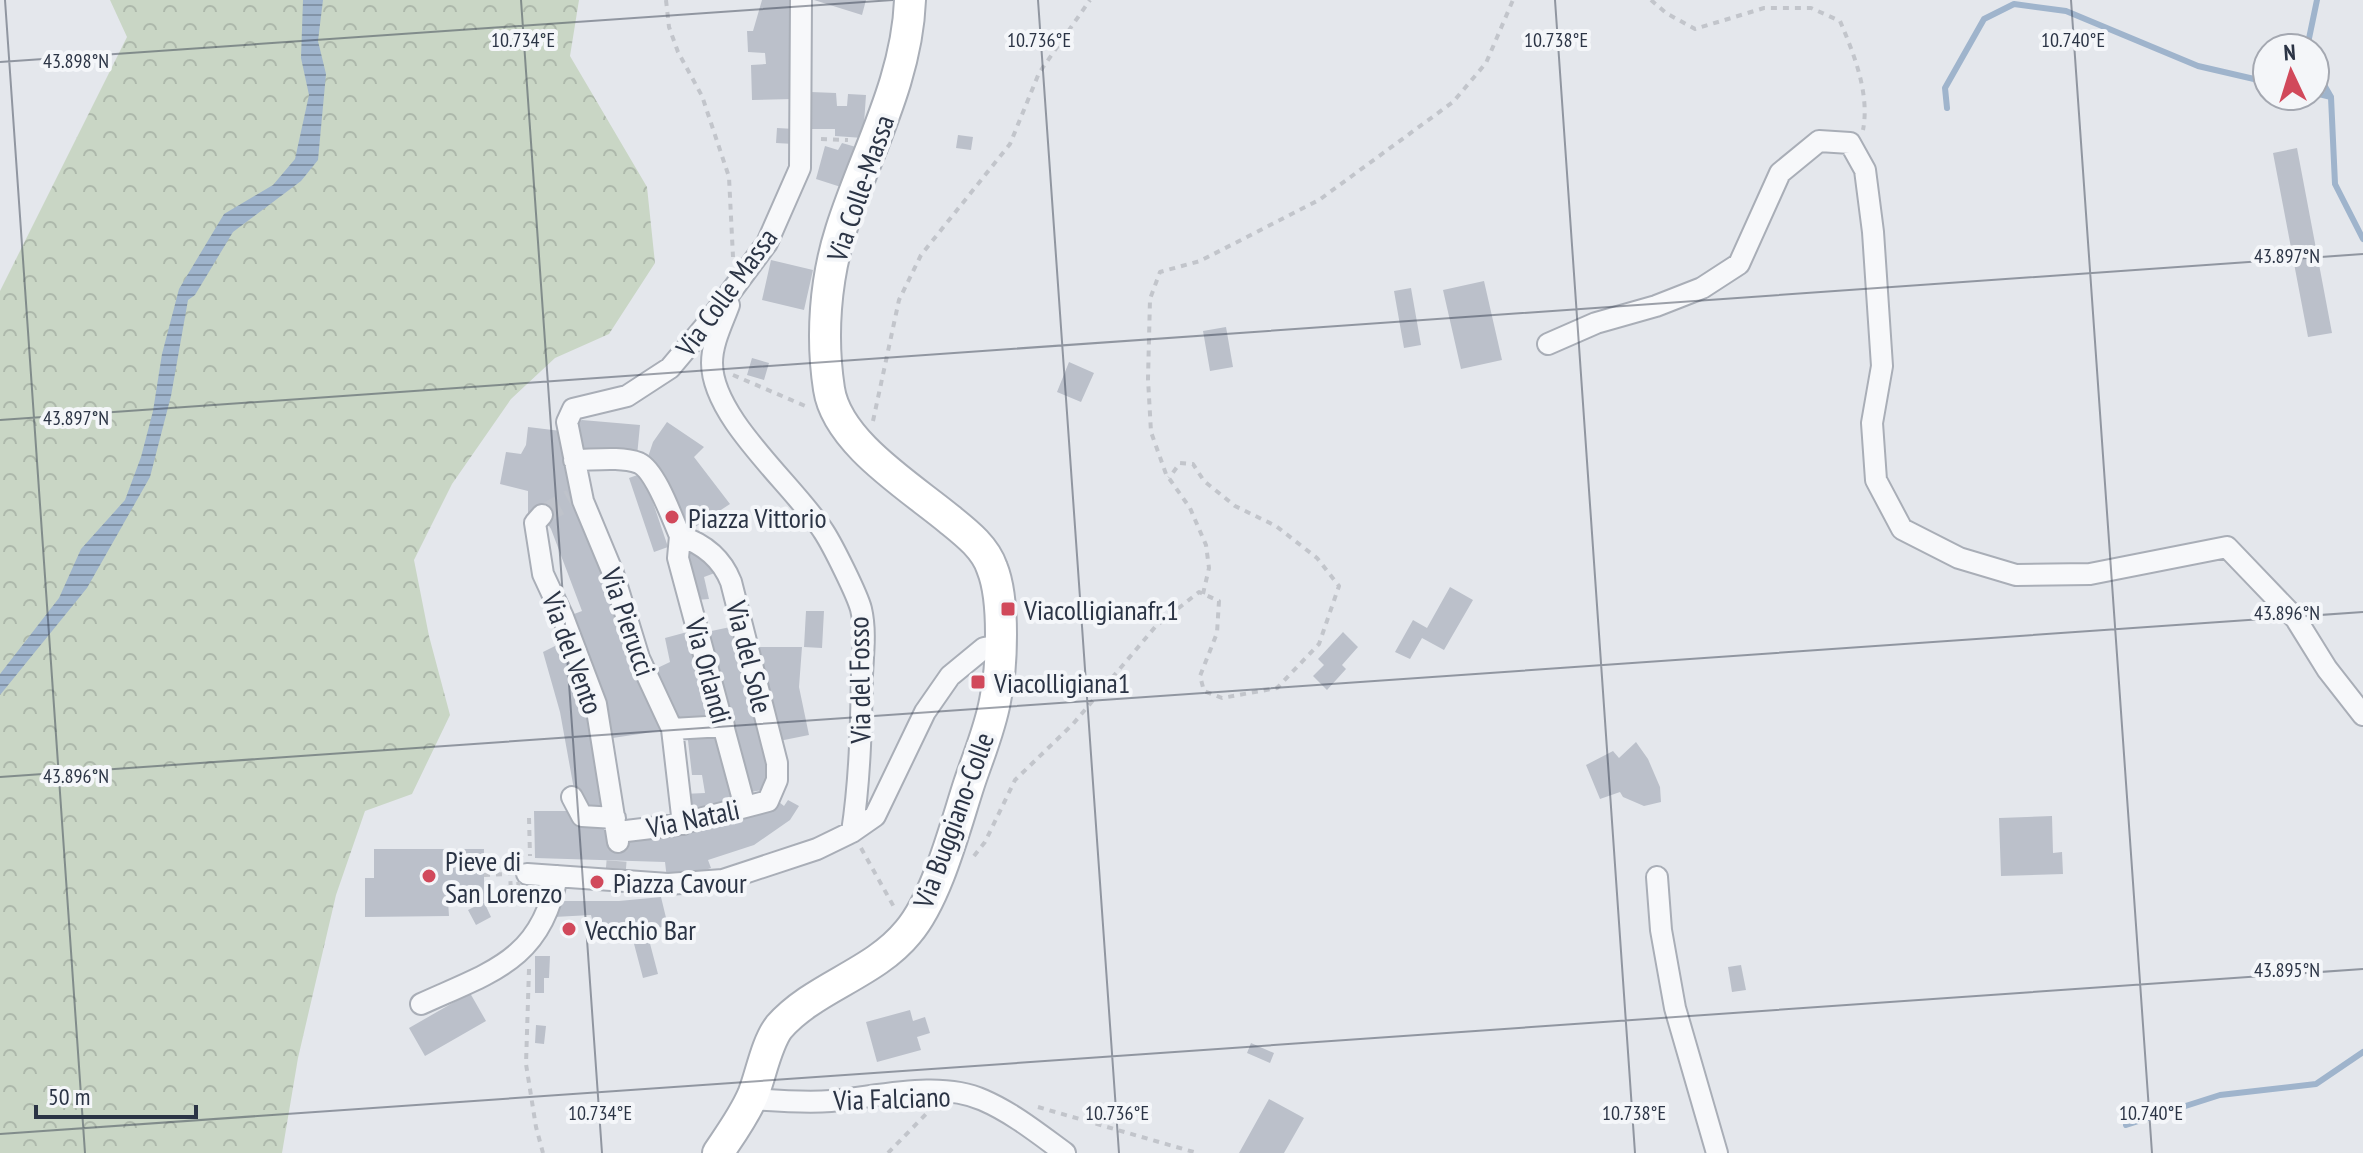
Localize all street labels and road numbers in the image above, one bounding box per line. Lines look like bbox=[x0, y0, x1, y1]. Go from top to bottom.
street label: Via Colle-Massa bbox=[817, 110, 902, 267]
street label: Via Colle Massa bbox=[666, 220, 785, 364]
street label: Via Pierucci bbox=[593, 562, 665, 681]
street label: Via del Vento bbox=[534, 586, 612, 719]
street label: Via del Sole bbox=[718, 596, 782, 717]
street label: Via Orlandi bbox=[677, 613, 741, 728]
street label: Via del Fosso bbox=[839, 616, 879, 745]
street label: Via Buggiano-Colle bbox=[904, 727, 1002, 914]
street label: Via Natali bbox=[642, 790, 743, 846]
street label: Via Falciano bbox=[832, 1077, 951, 1119]

